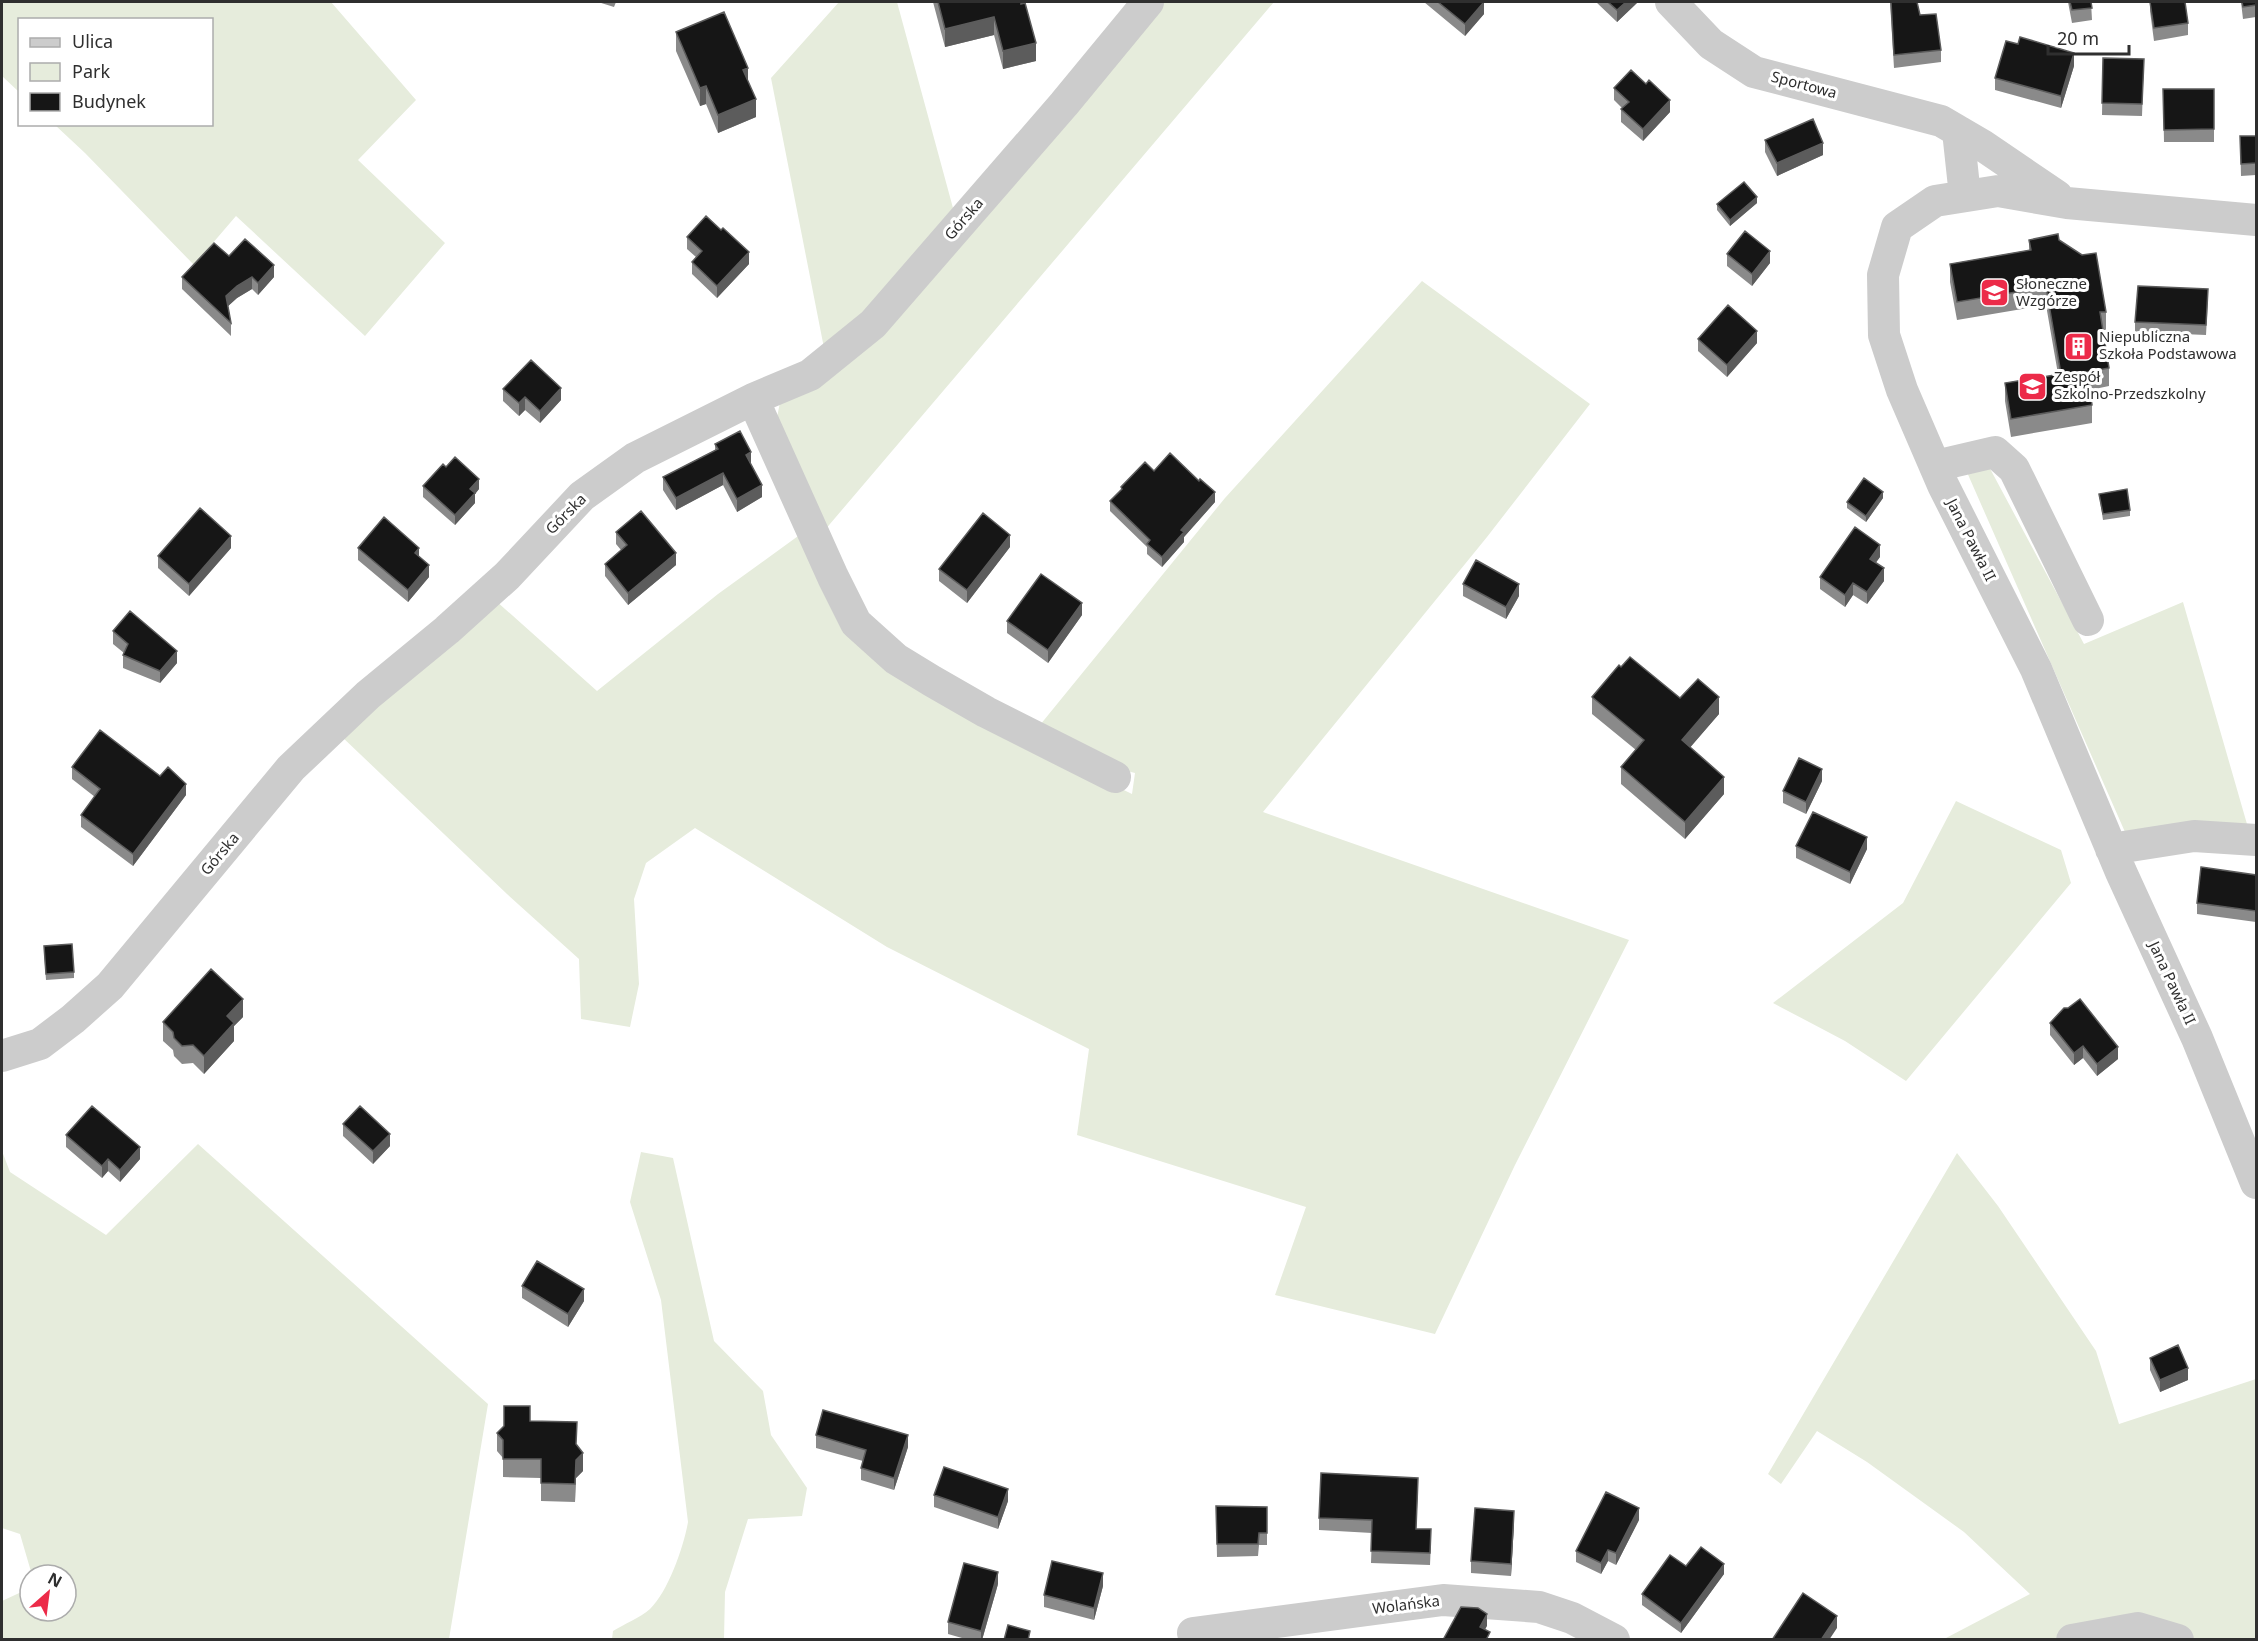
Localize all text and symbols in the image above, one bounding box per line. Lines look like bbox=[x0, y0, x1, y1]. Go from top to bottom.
legend bbox=[18, 18, 213, 126]
scale bar bbox=[2048, 18, 2129, 56]
text: 20 m bbox=[2057, 26, 2099, 50]
text: Ulica bbox=[72, 29, 113, 53]
text: Park bbox=[72, 59, 110, 83]
street label: Sportowa bbox=[1769, 66, 1839, 102]
text: Budynek bbox=[72, 89, 146, 113]
street label: Górska bbox=[939, 193, 987, 244]
place label: Słoneczne Wzgórze bbox=[2016, 273, 2087, 310]
school or university icon: Słoneczne Wzgórze bbox=[1979, 277, 2011, 309]
place label: Niepubliczna Szkoła Podstawowa bbox=[2099, 326, 2237, 363]
building icon: Niepubliczna Szkoła Podstawowa bbox=[2062, 330, 2094, 362]
place label: Zespół Szkolno-Przedszkolny bbox=[2054, 366, 2206, 403]
school or university icon: Zespół Szkolno-Przedszkolny bbox=[2017, 370, 2049, 402]
street label: Górska bbox=[541, 489, 590, 538]
street label: Jana Pawła II bbox=[1942, 493, 2001, 584]
street label: Górska bbox=[196, 828, 243, 879]
street label: Jana Pawła II bbox=[2144, 936, 2201, 1027]
north arrow bbox=[18, 1563, 78, 1623]
text: N bbox=[44, 1567, 66, 1593]
street label: Wolańska bbox=[1371, 1590, 1441, 1618]

